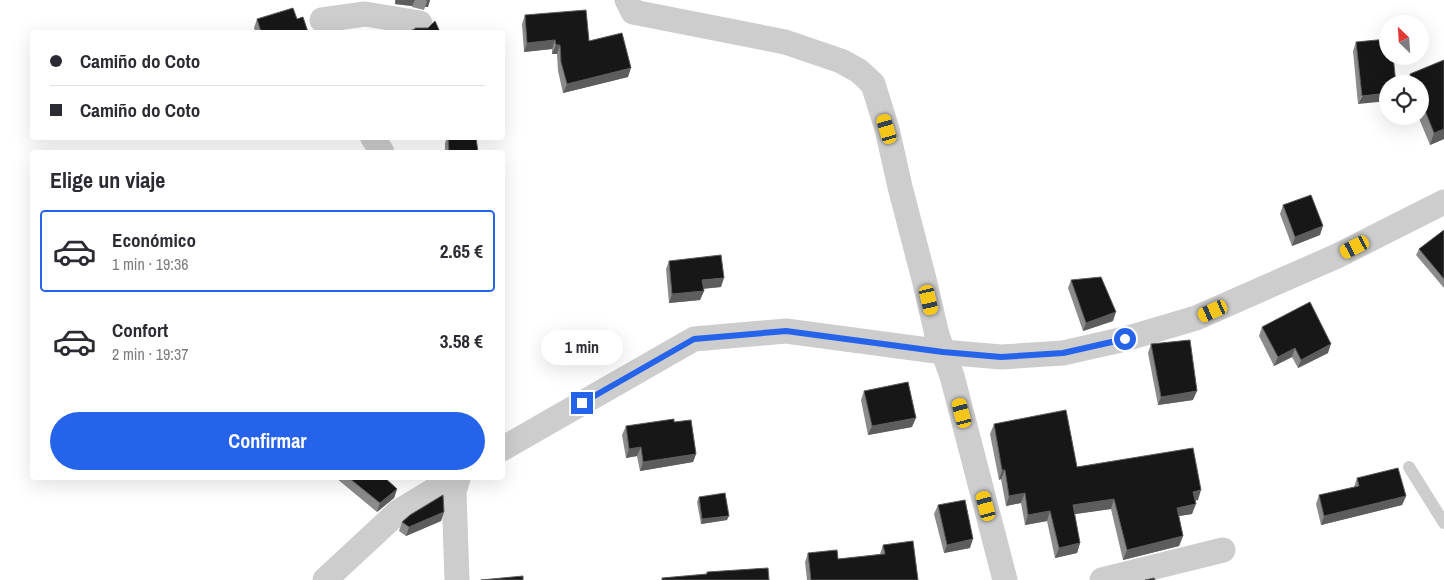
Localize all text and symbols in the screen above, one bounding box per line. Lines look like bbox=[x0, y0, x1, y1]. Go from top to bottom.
north arrow bbox=[1379, 15, 1429, 65]
map controls bbox=[1379, 15, 1429, 125]
text: Camiño do Coto bbox=[80, 48, 200, 74]
button: locate bbox=[1379, 75, 1429, 125]
text: Camiño do Coto bbox=[80, 97, 200, 123]
car bbox=[875, 112, 898, 146]
text: Elige un viaje bbox=[50, 165, 165, 195]
text: Económico bbox=[112, 227, 196, 253]
icon: car bbox=[52, 229, 97, 274]
car bbox=[1338, 234, 1371, 260]
text: 2.65 € bbox=[440, 238, 483, 264]
text: 1 min · 19:36 bbox=[112, 253, 189, 275]
car bbox=[918, 284, 939, 316]
car bbox=[1196, 298, 1229, 324]
text: Confort bbox=[112, 317, 168, 343]
icon: car bbox=[52, 319, 97, 364]
text: 3.58 € bbox=[440, 328, 483, 354]
route start bbox=[1114, 328, 1136, 350]
callout: 1 min bbox=[541, 330, 623, 366]
text: 1 min bbox=[565, 336, 599, 358]
text: 2 min · 19:37 bbox=[112, 343, 189, 365]
route end bbox=[571, 392, 593, 414]
car bbox=[950, 397, 973, 429]
button: Confirmar bbox=[50, 412, 485, 470]
car bbox=[974, 490, 997, 522]

